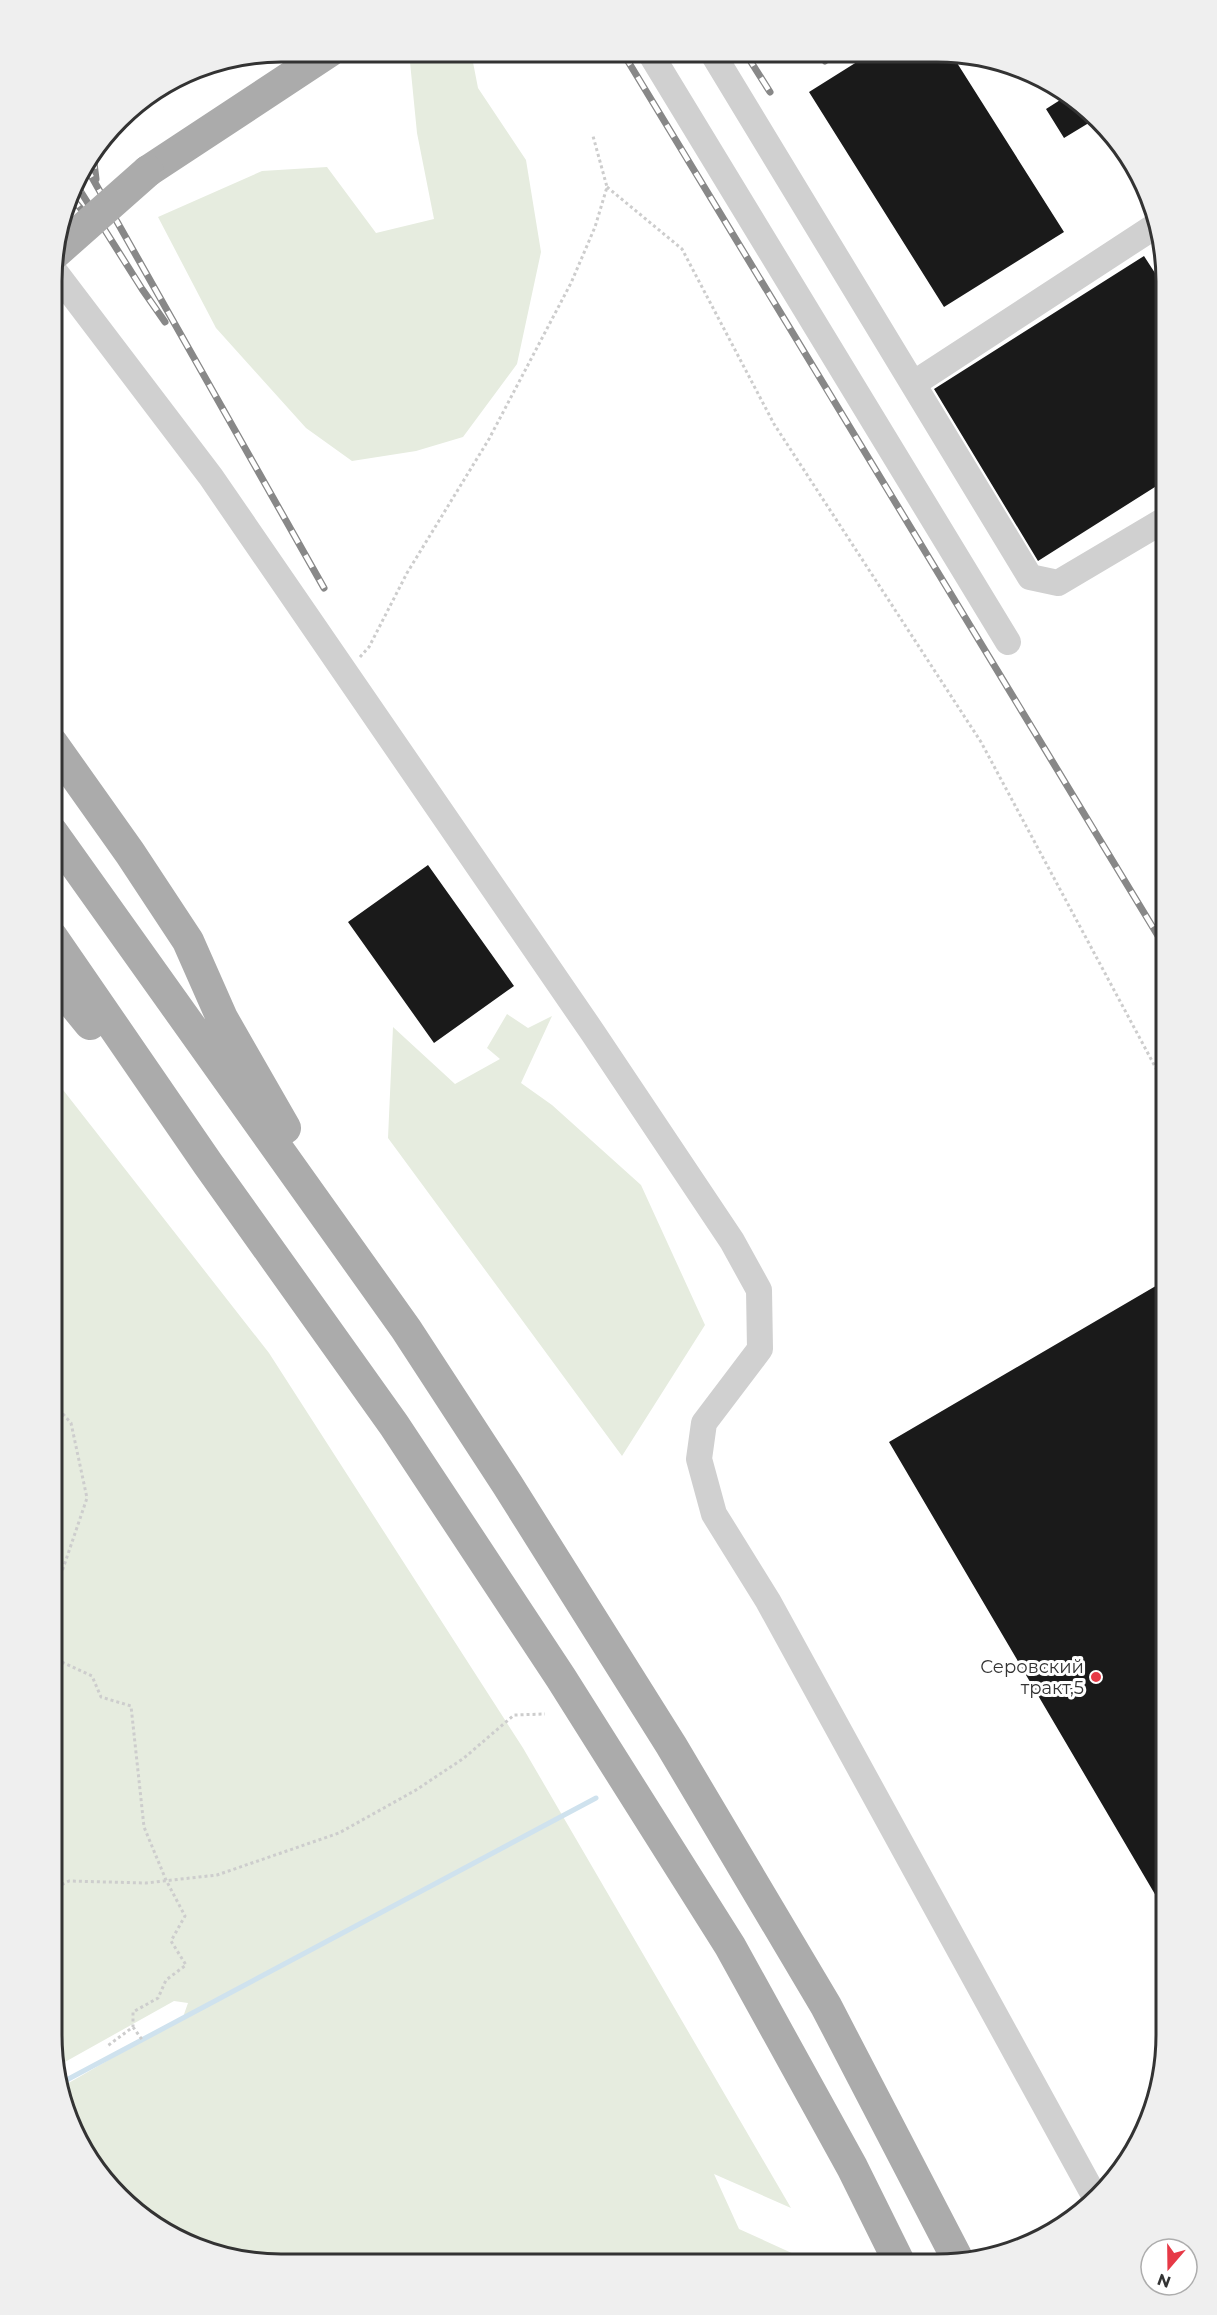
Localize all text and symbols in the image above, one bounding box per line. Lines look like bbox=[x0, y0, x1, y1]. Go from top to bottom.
place label: Серовский тракт,5 bbox=[980, 1656, 1084, 1699]
marker: Серовский тракт,5 bbox=[1089, 1670, 1103, 1684]
north arrow bbox=[1139, 2237, 1199, 2297]
text: N bbox=[1155, 2269, 1173, 2292]

